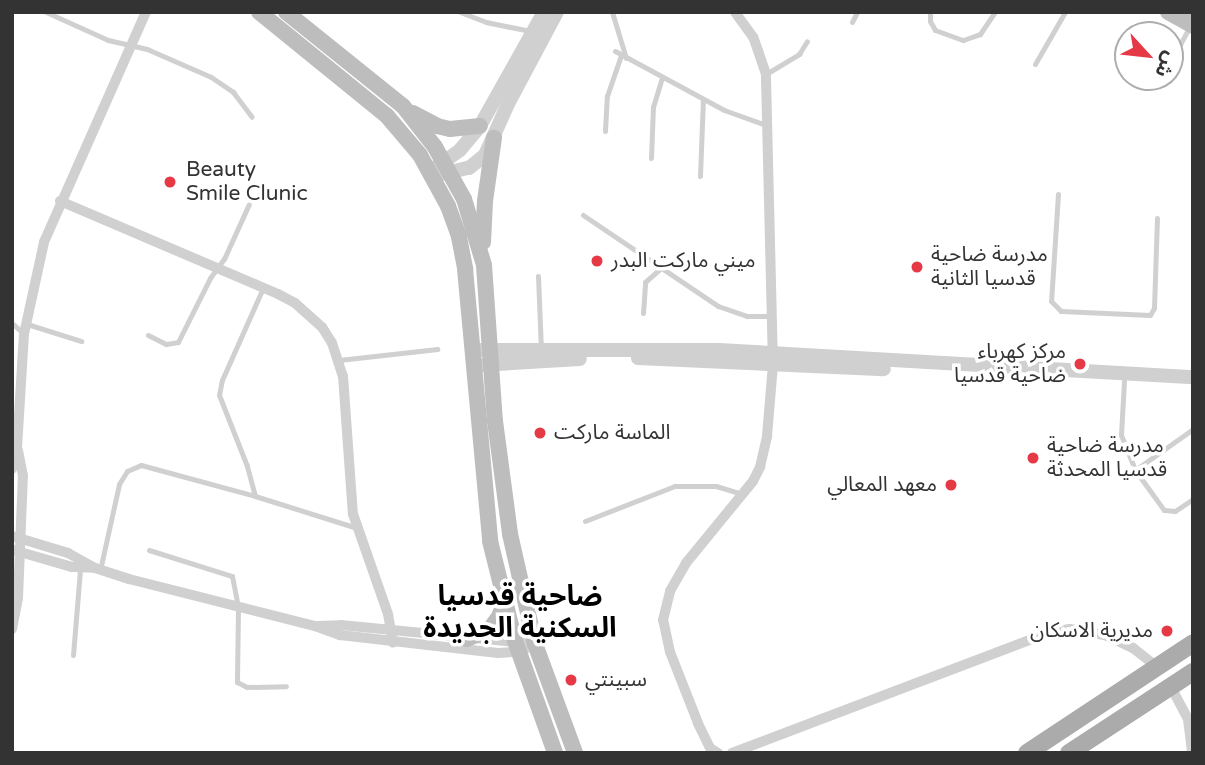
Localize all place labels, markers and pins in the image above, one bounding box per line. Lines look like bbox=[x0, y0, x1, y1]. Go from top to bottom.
place label: Beauty Smile Clunic bbox=[186, 157, 308, 207]
marker: Beauty Smile Clunic bbox=[160, 172, 180, 192]
place label: مدرسة ضاحية قدسيا الثانية bbox=[931, 242, 1048, 292]
place label: ميني ماركت البدر bbox=[611, 248, 756, 274]
marker: ميني ماركت البدر bbox=[589, 253, 605, 269]
marker: مدرسة ضاحية قدسيا الثانية bbox=[909, 259, 925, 275]
place label: مركز كهرباء ضاحية قدسيا bbox=[954, 339, 1066, 389]
marker: مركز كهرباء ضاحية قدسيا bbox=[1072, 356, 1088, 372]
place label: الماسة ماركت bbox=[554, 420, 670, 446]
marker: الماسة ماركت bbox=[532, 425, 548, 441]
place label: مدرسة ضاحية قدسيا المحدثة bbox=[1047, 433, 1167, 483]
marker: مدرسة ضاحية قدسيا المحدثة bbox=[1025, 450, 1041, 466]
place label: معهد المعالي bbox=[827, 472, 937, 498]
marker: معهد المعالي bbox=[943, 477, 959, 493]
place label: مديرية الاسكان bbox=[1030, 618, 1153, 644]
marker: مديرية الاسكان bbox=[1159, 623, 1175, 639]
place label: سبينتي bbox=[585, 667, 647, 693]
marker: سبينتي bbox=[563, 672, 579, 688]

